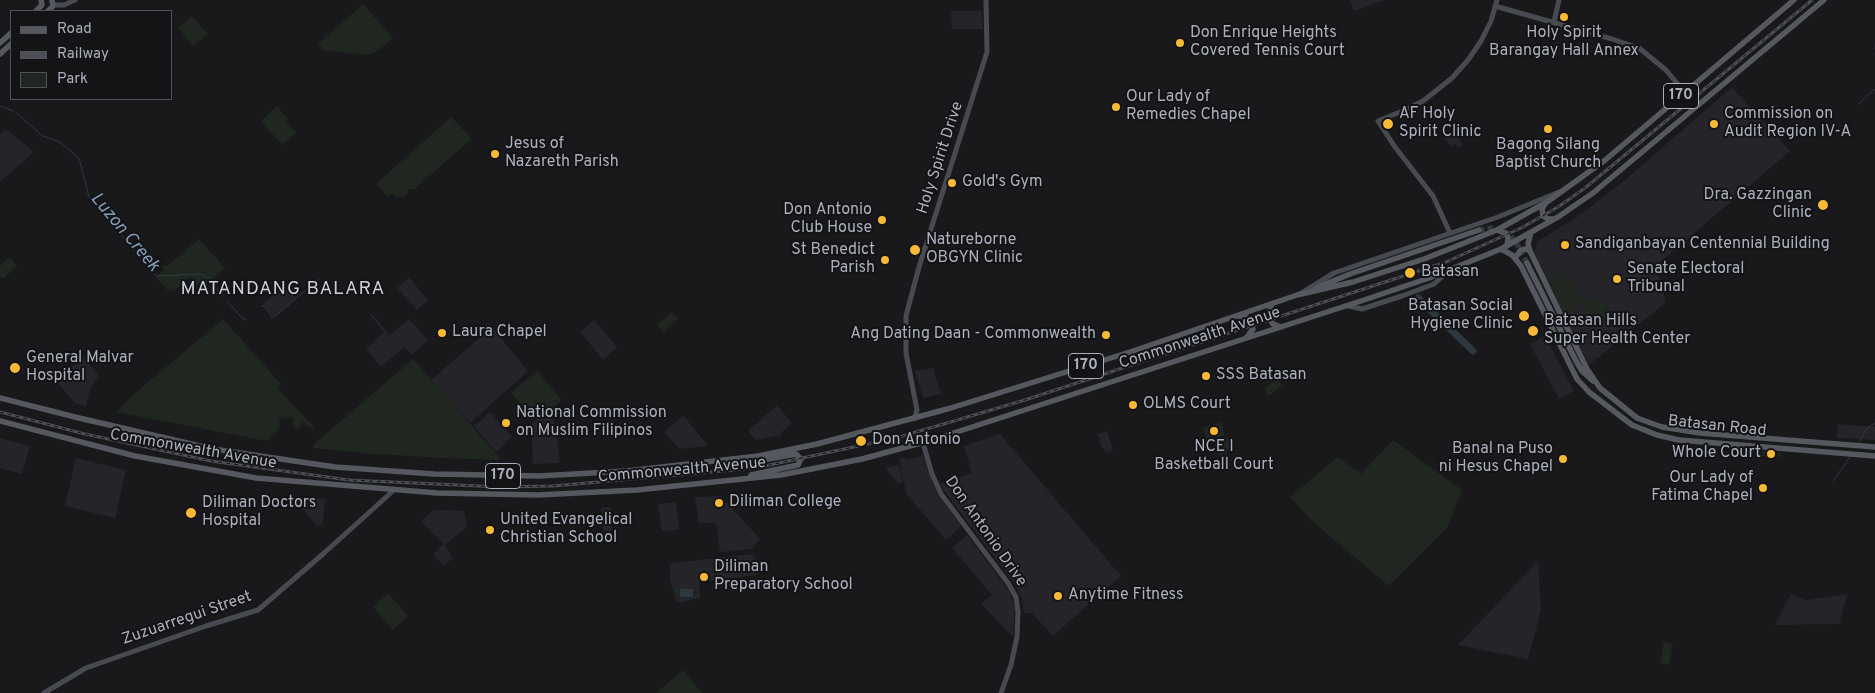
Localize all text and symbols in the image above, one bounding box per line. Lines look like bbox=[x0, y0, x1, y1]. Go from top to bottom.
legend bbox=[10, 10, 172, 100]
marker: Holy Spirit Barangay Hall Annex bbox=[1558, 11, 1570, 23]
text: Road bbox=[57, 20, 92, 39]
place label: Don Enrique Heights Covered Tennis Court bbox=[1190, 24, 1345, 62]
place label: Holy Spirit Barangay Hall Annex bbox=[1489, 24, 1639, 62]
marker: Don Enrique Heights Covered Tennis Court bbox=[1174, 37, 1186, 49]
text: Railway bbox=[57, 45, 109, 64]
text: Park bbox=[57, 70, 88, 89]
road number: 170 bbox=[1664, 84, 1698, 108]
place label: Our Lady of Remedies Chapel bbox=[1126, 88, 1251, 126]
street label: Holy Spirit Drive bbox=[914, 99, 968, 217]
marker: Our Lady of Remedies Chapel bbox=[1110, 101, 1122, 113]
place label: AF Holy Spirit Clinic bbox=[1399, 105, 1481, 143]
place label: Commission on Audit Region IV-A bbox=[1724, 105, 1851, 143]
marker: AF Holy Spirit Clinic bbox=[1381, 117, 1395, 131]
marker: Commission on Audit Region IV-A bbox=[1708, 118, 1720, 130]
marker: Bagong Silang Baptist Church bbox=[1542, 123, 1554, 135]
place label: Jesus of Nazareth Parish bbox=[505, 135, 619, 173]
place label: Bagong Silang Baptist Church bbox=[1495, 136, 1601, 174]
marker: Jesus of Nazareth Parish bbox=[489, 148, 501, 160]
place label: Gold's Gym bbox=[962, 173, 1043, 193]
marker: Gold's Gym bbox=[946, 177, 958, 189]
place label: Dra. Gazzingan Clinic bbox=[1704, 186, 1812, 224]
water label: Luzon Creek bbox=[85, 189, 163, 277]
marker: Dra. Gazzingan Clinic bbox=[1816, 198, 1830, 212]
place label: Don Antonio Club House bbox=[783, 201, 872, 239]
marker: Don Antonio Club House bbox=[876, 214, 888, 226]
place label: Natureborne OBGYN Clinic bbox=[926, 231, 1023, 269]
place label: Sandiganbayan Centennial Building bbox=[1575, 235, 1830, 255]
marker: Sandiganbayan Centennial Building bbox=[1559, 239, 1571, 251]
place label: St Benedict Parish bbox=[791, 241, 875, 279]
marker: Natureborne OBGYN Clinic bbox=[908, 243, 922, 257]
marker: St Benedict Parish bbox=[879, 254, 891, 266]
place label: Senate Electoral Tribunal bbox=[1627, 260, 1744, 298]
place label: Batasan bbox=[1421, 263, 1479, 283]
marker: Batasan bbox=[1403, 266, 1417, 280]
marker: Senate Electoral Tribunal bbox=[1611, 273, 1623, 285]
district label: MATANDANG BALARA bbox=[179, 279, 387, 301]
place label: Batasan Social Hygiene Clinic bbox=[1408, 297, 1513, 335]
street label: Commonwealth Avenue bbox=[1117, 304, 1283, 374]
marker: Batasan Social Hygiene Clinic bbox=[1517, 309, 1531, 323]
place label: Batasan Hills Super Health Center bbox=[1544, 312, 1690, 350]
place label: Laura Chapel bbox=[452, 323, 547, 343]
marker: Batasan Hills Super Health Center bbox=[1526, 324, 1540, 338]
place label: Ang Dating Daan - Commonwealth bbox=[850, 325, 1096, 345]
marker: Laura Chapel bbox=[436, 327, 448, 339]
marker: Ang Dating Daan - Commonwealth bbox=[1100, 329, 1112, 341]
place label: General Malvar Hospital bbox=[26, 349, 134, 387]
road number: 170 bbox=[1068, 354, 1104, 378]
marker: General Malvar Hospital bbox=[8, 361, 22, 375]
place label: SSS Batasan bbox=[1216, 366, 1307, 386]
marker: SSS Batasan bbox=[1200, 370, 1212, 382]
place label: OLMS Court bbox=[1143, 395, 1231, 415]
marker: OLMS Court bbox=[1127, 399, 1139, 411]
place label: National Commission on Muslim Filipinos bbox=[516, 404, 667, 442]
street label: Batasan Road bbox=[1667, 412, 1767, 442]
marker: National Commission on Muslim Filipinos bbox=[500, 417, 512, 429]
marker: NCE I Basketball Court bbox=[1208, 425, 1220, 437]
street label: Commonwealth Avenue bbox=[108, 426, 278, 474]
place label: Don Antonio bbox=[872, 431, 961, 451]
marker: Don Antonio bbox=[854, 434, 868, 448]
place label: NCE I Basketball Court bbox=[1154, 438, 1274, 476]
place label: Banal na Puso ni Hesus Chapel bbox=[1439, 440, 1553, 478]
place label: Whole Court bbox=[1672, 444, 1761, 464]
marker: Whole Court bbox=[1765, 448, 1777, 460]
marker: Banal na Puso ni Hesus Chapel bbox=[1557, 453, 1569, 465]
street label: Commonwealth Avenue bbox=[597, 454, 767, 488]
road number: 170 bbox=[486, 464, 520, 488]
place label: Our Lady of Fatima Chapel bbox=[1651, 469, 1753, 507]
street label: Don Antonio Drive bbox=[940, 473, 1030, 591]
marker: Our Lady of Fatima Chapel bbox=[1757, 482, 1769, 494]
place label: Diliman College bbox=[729, 493, 841, 513]
place label: Diliman Doctors Hospital bbox=[202, 494, 316, 532]
marker: Diliman College bbox=[713, 497, 725, 509]
marker: Diliman Doctors Hospital bbox=[184, 506, 198, 520]
place label: United Evangelical Christian School bbox=[500, 511, 632, 549]
marker: United Evangelical Christian School bbox=[484, 524, 496, 536]
place label: Diliman Preparatory School bbox=[714, 558, 853, 596]
marker: Diliman Preparatory School bbox=[698, 571, 710, 583]
place label: Anytime Fitness bbox=[1068, 586, 1184, 606]
street label: Zuzuarregui Street bbox=[120, 588, 254, 650]
marker: Anytime Fitness bbox=[1052, 590, 1064, 602]

